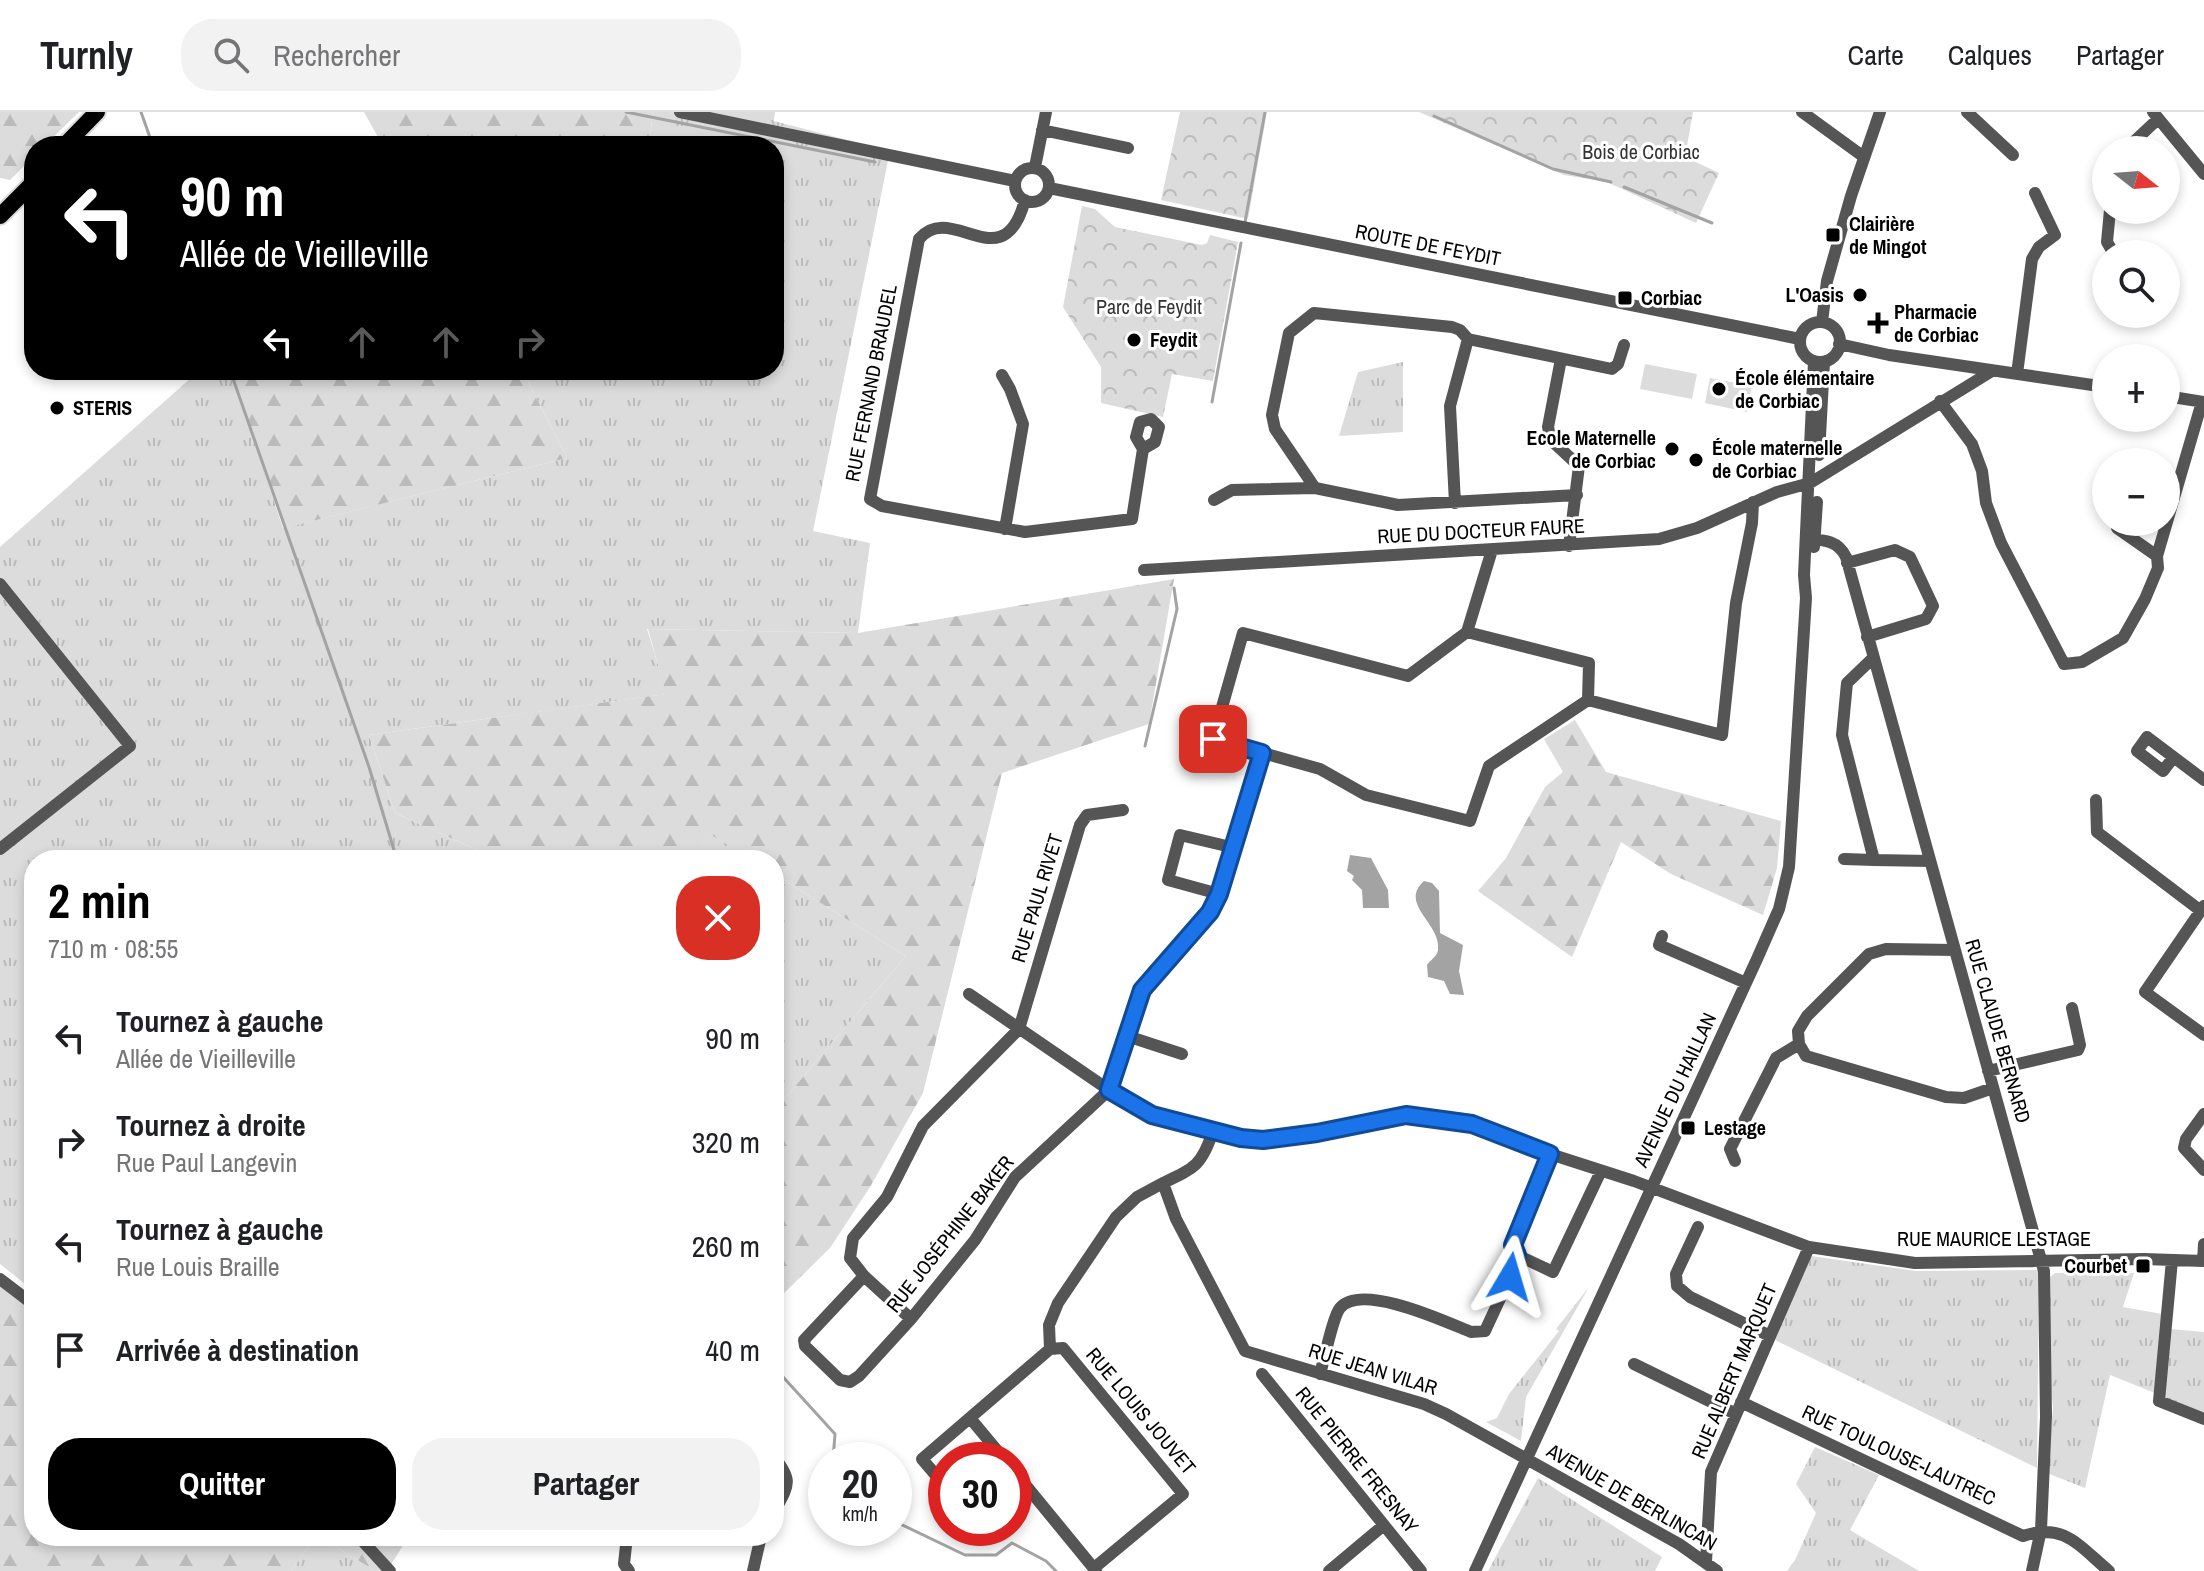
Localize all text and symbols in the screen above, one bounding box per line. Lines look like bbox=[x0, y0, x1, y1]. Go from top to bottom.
search box bbox=[181, 19, 741, 91]
text: Turnly bbox=[40, 30, 133, 81]
icon: search bbox=[209, 33, 253, 77]
text: Rechercher bbox=[273, 35, 400, 75]
text: Carte bbox=[1848, 36, 1904, 74]
text: Calques bbox=[1948, 36, 2032, 74]
text: Partager bbox=[2076, 36, 2164, 74]
north arrow bbox=[2092, 136, 2180, 224]
map controls bbox=[2092, 136, 2180, 536]
park label: Bois de Corbiac bbox=[1582, 138, 1700, 165]
text: 90 m bbox=[180, 158, 285, 233]
icon: left bbox=[48, 168, 152, 272]
place label: Clairière de Mingot bbox=[1849, 210, 1927, 260]
street label: ROUTE DE FEYDIT bbox=[1353, 217, 1503, 272]
marker: Clairière de Mingot bbox=[1824, 226, 1842, 244]
text: Allée de Vieilleville bbox=[180, 230, 429, 278]
button: search bbox=[2092, 240, 2180, 328]
place label: L'Oasis bbox=[1785, 281, 1844, 308]
street label: RUE FERNAND BRAUDEL bbox=[838, 282, 903, 484]
place label: Corbiac bbox=[1641, 284, 1702, 311]
marker: L'Oasis bbox=[1851, 286, 1869, 304]
marker: Corbiac bbox=[1616, 289, 1634, 307]
park label: Parc de Feydit bbox=[1096, 293, 1202, 320]
place label: Pharmacie de Corbiac bbox=[1894, 298, 1979, 348]
marker: Pharmacie de Corbiac bbox=[1869, 314, 1887, 332]
icon: left bbox=[256, 320, 300, 364]
icon: ahead bbox=[340, 320, 384, 364]
icon: ahead bbox=[424, 320, 468, 364]
icon: right bbox=[508, 320, 552, 364]
place label: Feydit bbox=[1150, 326, 1198, 353]
marker: Feydit bbox=[1125, 331, 1143, 349]
button: + bbox=[2092, 344, 2180, 432]
place label: École élémentaire de Corbiac bbox=[1735, 364, 1874, 414]
marker: École élémentaire de Corbiac bbox=[1710, 380, 1728, 398]
place label: STERIS bbox=[73, 394, 132, 421]
marker: STERIS bbox=[48, 399, 66, 417]
place label: Ecole Maternelle de Corbiac bbox=[1527, 424, 1656, 474]
place label: École maternelle de Corbiac bbox=[1712, 434, 1842, 484]
marker: Ecole Maternelle de Corbiac bbox=[1663, 440, 1681, 458]
button: − bbox=[2092, 448, 2180, 536]
marker: École maternelle de Corbiac bbox=[1687, 451, 1705, 469]
street label: RUE DU DOCTEUR FAURE bbox=[1377, 512, 1585, 549]
pin bbox=[1179, 705, 1247, 773]
icon: arrive bbox=[1191, 717, 1235, 761]
street label: RUE PAUL RIVET bbox=[1004, 830, 1069, 965]
text: 2 min bbox=[48, 868, 151, 933]
button: close bbox=[676, 876, 760, 960]
text: 710 m · 08:55 bbox=[48, 931, 178, 966]
street label: RUE CLAUDE BERNARD bbox=[1959, 936, 2038, 1126]
text: Tournez à gauche bbox=[116, 1001, 323, 1041]
street label: AVENUE DU HAILLAN bbox=[1627, 1008, 1722, 1172]
icon: left bbox=[48, 1016, 92, 1060]
text: 90 m bbox=[705, 1018, 760, 1058]
text: Allée de Vieilleville bbox=[116, 1041, 296, 1076]
text: Tournez à droite bbox=[116, 1105, 306, 1145]
place label: Lestage bbox=[1704, 1114, 1766, 1141]
marker: Lestage bbox=[1679, 1119, 1697, 1137]
icon: right bbox=[48, 1120, 92, 1164]
text: 320 m bbox=[692, 1122, 760, 1162]
text: Rue Paul Langevin bbox=[116, 1145, 297, 1180]
street label: RUE JOSÉPHINE BAKER bbox=[880, 1149, 1020, 1318]
text: Tournez à gauche bbox=[116, 1209, 323, 1249]
icon: left bbox=[48, 1224, 92, 1268]
street label: RUE MAURICE LESTAGE bbox=[1897, 1225, 2091, 1252]
text: 260 m bbox=[692, 1226, 760, 1266]
position arrow bbox=[1468, 1235, 1552, 1319]
text: Rue Louis Braille bbox=[116, 1249, 280, 1284]
place label: Courbet bbox=[2064, 1252, 2128, 1279]
marker: Courbet bbox=[2134, 1257, 2152, 1275]
street label: RUE ALBERT MARQUET bbox=[1684, 1279, 1783, 1463]
icon: arrive bbox=[48, 1328, 92, 1372]
text: Arrivée à destination bbox=[116, 1330, 359, 1370]
text: 40 m bbox=[705, 1330, 760, 1370]
street label: RUE JEAN VILAR bbox=[1306, 1336, 1441, 1401]
street label: RUE LOUIS JOUVET bbox=[1080, 1342, 1202, 1480]
street label: RUE PIERRE FRESNAY bbox=[1290, 1381, 1425, 1539]
street label: RUE TOULOUSE-LAUTREC bbox=[1798, 1398, 2001, 1511]
street label: AVENUE DE BERLINCAN bbox=[1541, 1436, 1722, 1556]
button: Quitter bbox=[48, 1438, 396, 1530]
button: Partager bbox=[412, 1438, 760, 1530]
speed limit sign: 30 bbox=[928, 1442, 1032, 1546]
text: 20 bbox=[842, 1457, 878, 1510]
text: km/h bbox=[842, 1500, 878, 1527]

